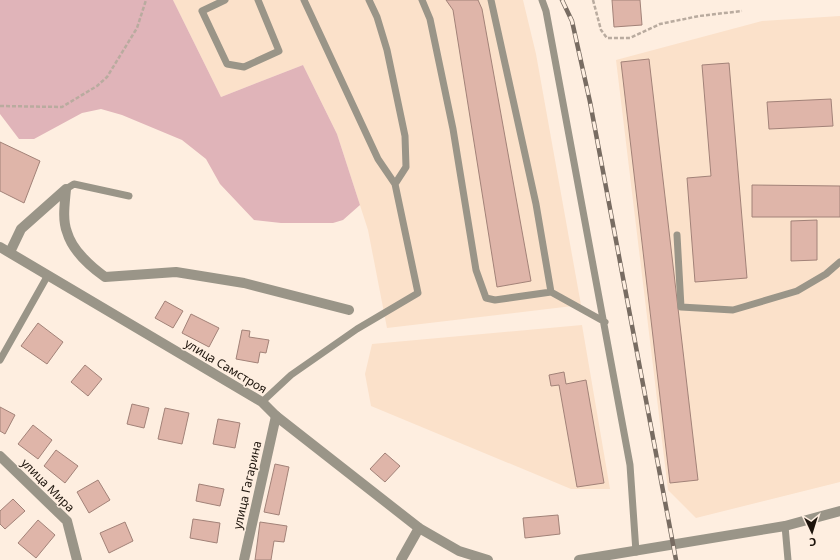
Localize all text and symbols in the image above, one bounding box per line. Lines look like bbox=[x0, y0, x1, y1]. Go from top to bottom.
street label: улица Самстроя bbox=[182, 335, 270, 397]
street label: улица Гагарина bbox=[229, 439, 265, 531]
street label: улица Мира bbox=[17, 454, 79, 516]
north arrow bbox=[792, 512, 832, 552]
text: С bbox=[809, 535, 817, 550]

